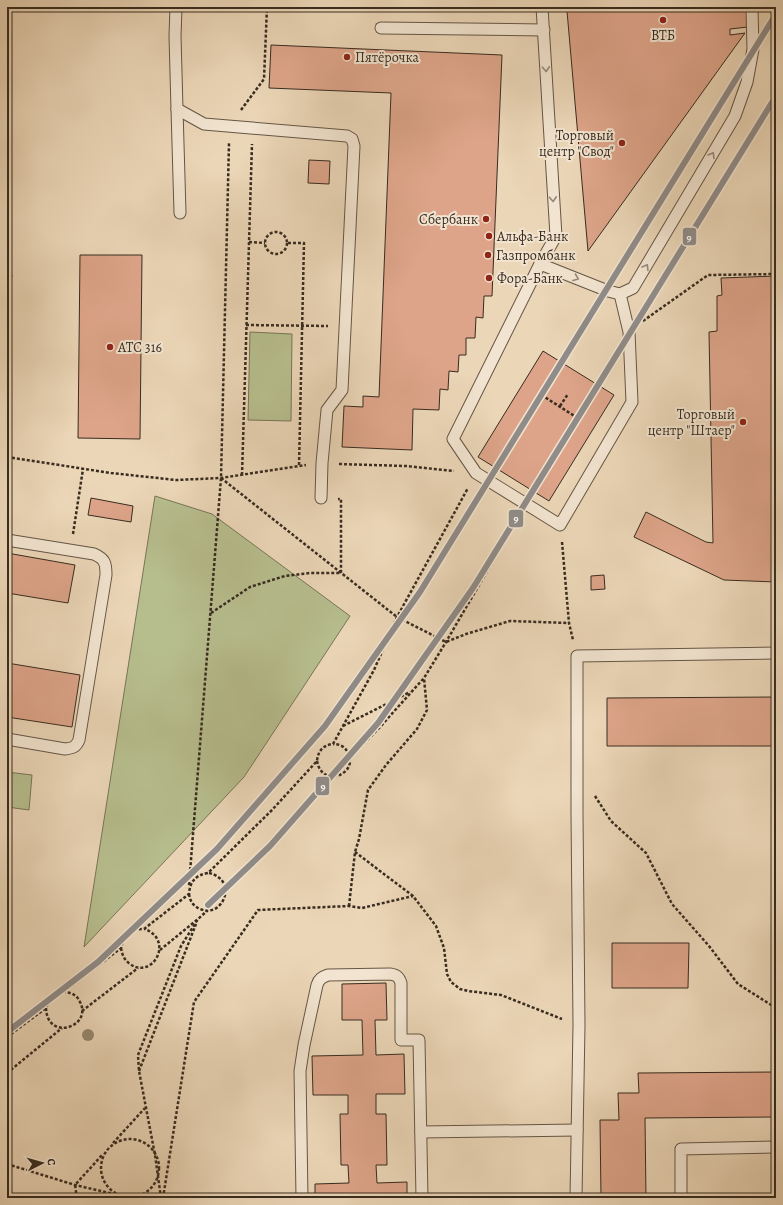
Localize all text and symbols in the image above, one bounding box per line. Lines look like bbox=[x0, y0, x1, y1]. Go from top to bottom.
marker: ВТБ bbox=[658, 15, 668, 25]
place label: ВТБ bbox=[651, 26, 675, 45]
place label: Пятёрочка bbox=[355, 48, 419, 67]
marker: Пятёрочка bbox=[342, 52, 352, 62]
one-way arrow bbox=[542, 66, 550, 72]
place label: Торговый центр "Свод" bbox=[539, 126, 614, 161]
marker: Торговый центр "Свод" bbox=[617, 138, 627, 148]
one-way arrow bbox=[708, 152, 715, 159]
one-way arrow bbox=[549, 196, 558, 202]
place label: Сбербанк bbox=[419, 210, 478, 229]
marker: Сбербанк bbox=[481, 214, 491, 224]
place label: Альфа-Банк bbox=[496, 227, 568, 246]
line badge: 9 bbox=[682, 227, 697, 246]
text: 9 bbox=[686, 230, 692, 245]
marker: Альфа-Банк bbox=[484, 231, 494, 241]
place label: Газпромбанк bbox=[496, 246, 576, 265]
marker: Газпромбанк bbox=[483, 250, 493, 260]
one-way arrow bbox=[641, 264, 648, 271]
place label: Фора-Банк bbox=[497, 269, 563, 288]
marker: Фора-Банк bbox=[484, 273, 494, 283]
one-way arrow bbox=[573, 274, 580, 282]
place label: АТС 316 bbox=[117, 338, 162, 357]
marker: АТС 316 bbox=[105, 342, 115, 352]
place label: Торговый центр "Штаер" bbox=[648, 405, 735, 440]
marker: Торговый центр "Штаер" bbox=[738, 417, 748, 427]
line badge: 9 bbox=[508, 509, 524, 528]
text: 9 bbox=[513, 511, 519, 526]
line badge: 9 bbox=[315, 776, 330, 796]
text: 9 bbox=[320, 779, 326, 794]
north arrow bbox=[22, 1143, 62, 1183]
text: С bbox=[44, 1158, 59, 1166]

